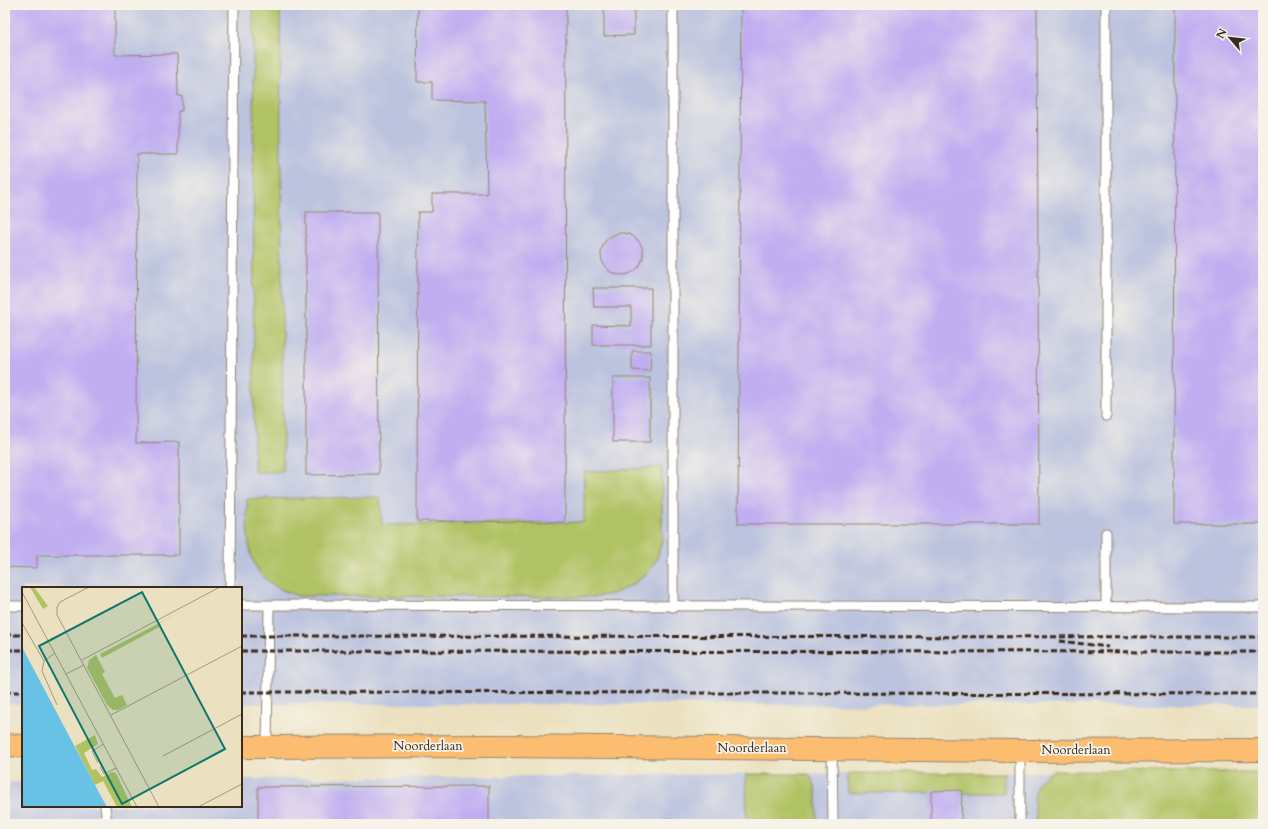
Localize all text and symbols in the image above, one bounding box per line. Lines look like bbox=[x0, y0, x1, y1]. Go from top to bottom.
north arrow bbox=[1210, 18, 1250, 58]
text: N bbox=[1213, 25, 1231, 41]
inset map bbox=[22, 587, 242, 807]
street label: Noorderlaan bbox=[393, 737, 463, 755]
street label: Noorderlaan bbox=[717, 739, 787, 757]
street label: Noorderlaan bbox=[1041, 741, 1111, 759]

